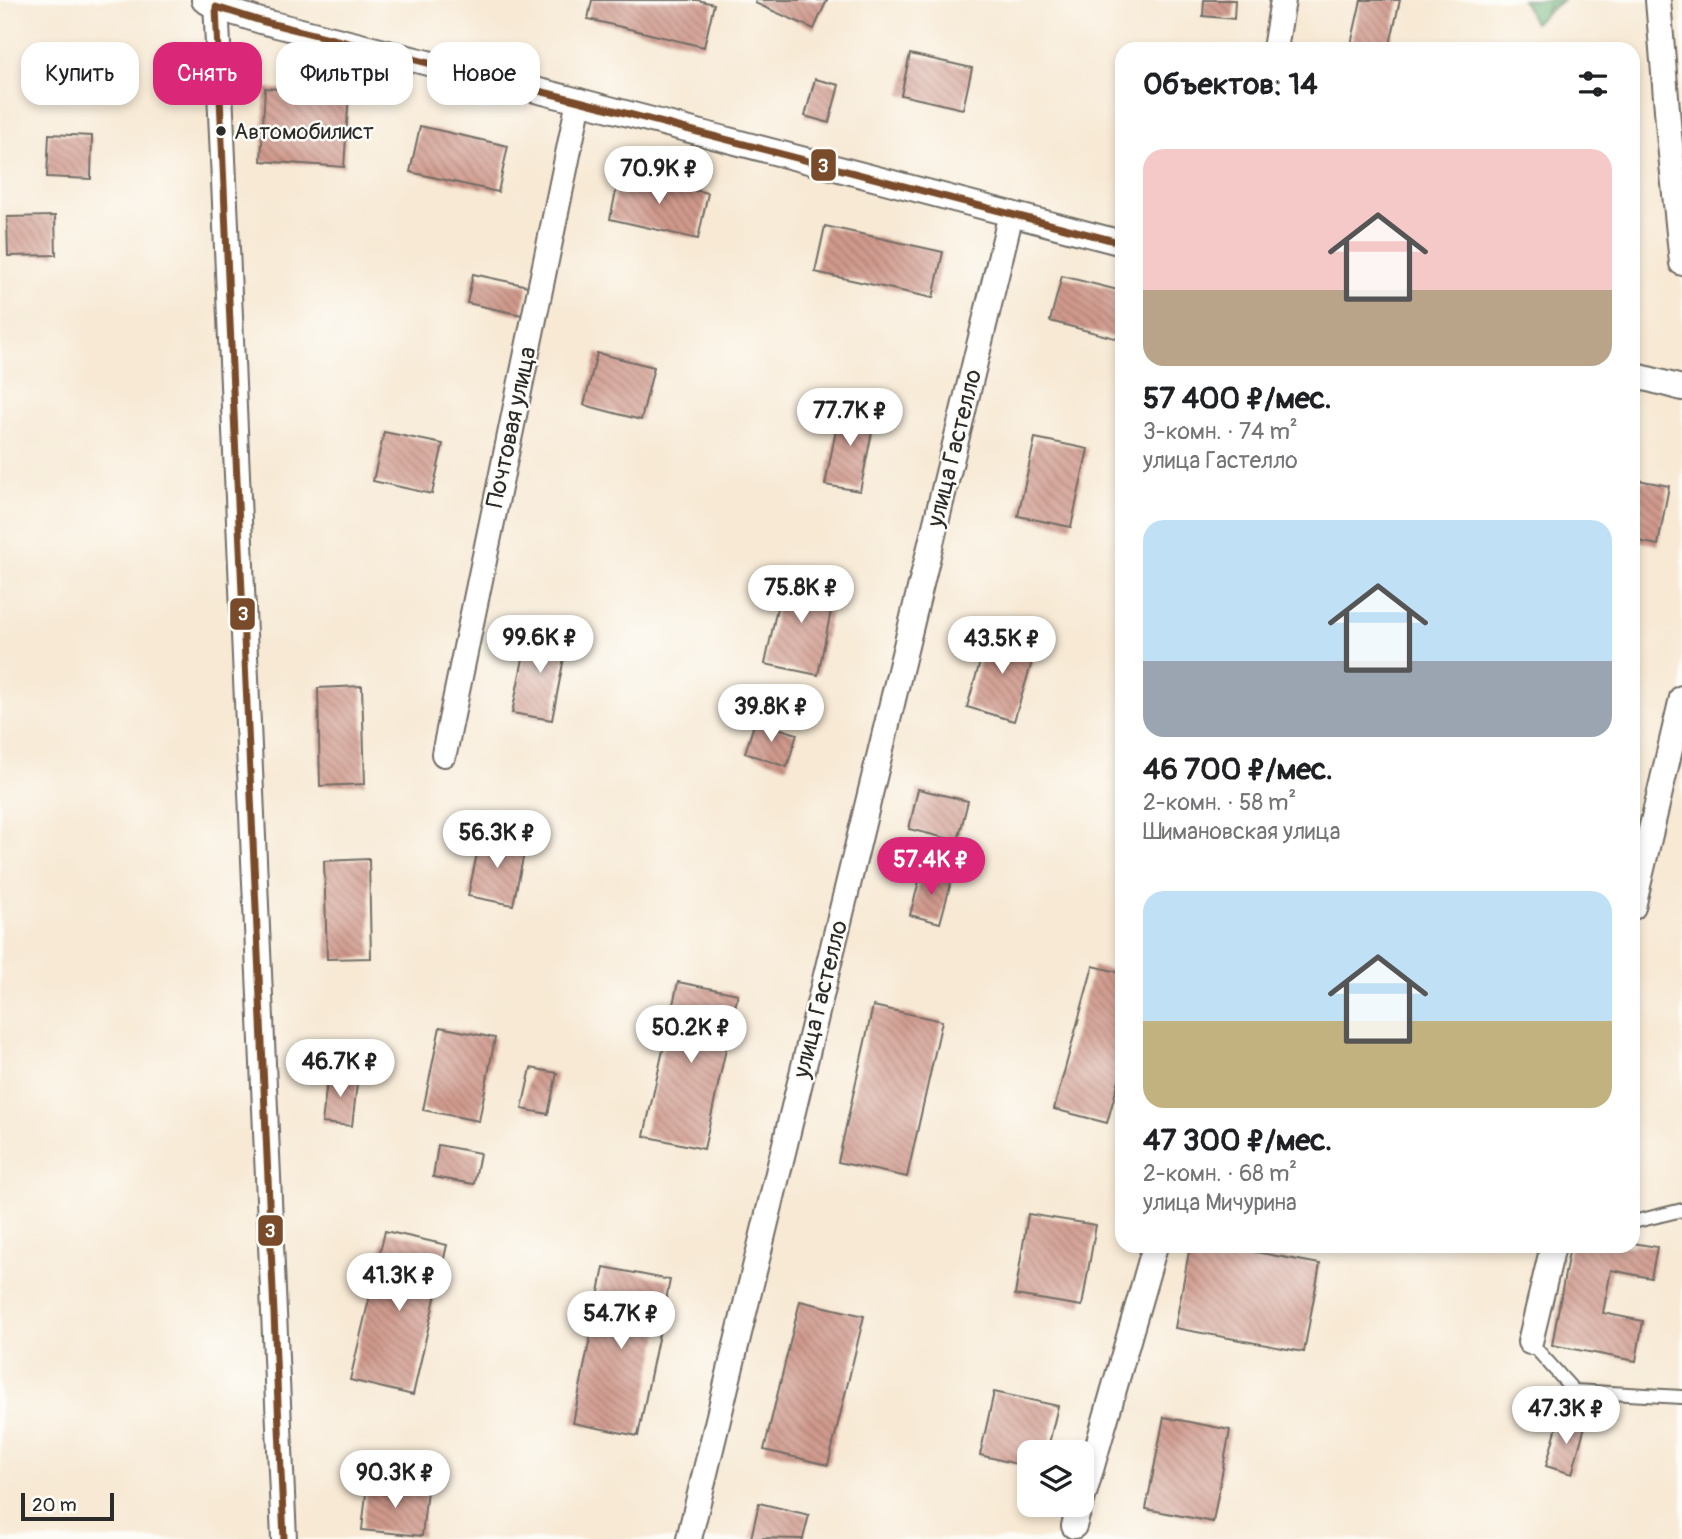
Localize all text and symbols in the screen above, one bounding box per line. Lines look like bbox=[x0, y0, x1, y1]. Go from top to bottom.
chip: Купить bbox=[21, 42, 139, 105]
chip: Снять bbox=[153, 42, 262, 105]
chip: Фильтры bbox=[276, 42, 413, 105]
chip: Новое bbox=[427, 42, 540, 105]
icon: filters bbox=[1574, 65, 1612, 103]
text: Объектов: 14 bbox=[1143, 66, 1318, 103]
place label: Автомобилист bbox=[234, 118, 374, 146]
marker: Автомобилист bbox=[214, 124, 228, 138]
pin: 70.9K ₽ bbox=[594, 146, 724, 206]
line badge: 3 bbox=[810, 148, 837, 182]
text: 70.9K ₽ bbox=[620, 154, 698, 183]
text: 3 bbox=[818, 154, 828, 178]
icon: home bbox=[1315, 194, 1441, 320]
street label: Почтовая улица bbox=[480, 344, 543, 510]
street label: улица Гастелло bbox=[921, 366, 988, 531]
text: 57 400 ₽/мес. bbox=[1143, 380, 1332, 417]
pin: 77.7K ₽ bbox=[785, 388, 915, 448]
text: 77.7K ₽ bbox=[813, 396, 887, 425]
text: 3-комн. · 74 m² bbox=[1143, 417, 1298, 446]
text: улица Гастелло bbox=[1143, 446, 1298, 475]
icon: home bbox=[1315, 565, 1441, 691]
pin: 75.8K ₽ bbox=[736, 566, 866, 625]
text: 75.8K ₽ bbox=[764, 573, 838, 602]
line badge: 3 bbox=[229, 597, 256, 631]
text: 3 bbox=[238, 602, 248, 626]
pin: 99.6K ₽ bbox=[475, 616, 605, 675]
pin: 43.5K ₽ bbox=[937, 616, 1067, 676]
text: 99.6K ₽ bbox=[503, 623, 577, 652]
text: 43.5K ₽ bbox=[964, 624, 1040, 653]
pin: 39.8K ₽ bbox=[706, 684, 836, 744]
text: 39.8K ₽ bbox=[734, 692, 808, 721]
text: 46 700 ₽/мес. bbox=[1143, 751, 1333, 788]
text: 2-комн. · 58 m² bbox=[1143, 788, 1296, 817]
pin: 56.3K ₽ bbox=[432, 810, 562, 870]
text: Шимановская улица bbox=[1143, 817, 1340, 846]
text: 56.3K ₽ bbox=[459, 818, 535, 847]
pin: 57.4K ₽ bbox=[866, 838, 996, 897]
text: 57.4K ₽ bbox=[893, 845, 969, 874]
street label: улица Гастелло bbox=[787, 917, 854, 1082]
icon: home bbox=[1315, 936, 1441, 1062]
pin: 50.2K ₽ bbox=[626, 1006, 756, 1065]
text: 50.2K ₽ bbox=[652, 1013, 730, 1042]
pin: 46.7K ₽ bbox=[275, 1040, 405, 1099]
text: 46.7K ₽ bbox=[302, 1047, 378, 1076]
text: 47 300 ₽/мес. bbox=[1143, 1122, 1332, 1159]
text: 2-комн. · 68 m² bbox=[1143, 1159, 1297, 1188]
text: улица Мичурина bbox=[1143, 1188, 1297, 1217]
line badge: 3 bbox=[257, 1214, 284, 1247]
text: 3 bbox=[265, 1219, 275, 1243]
pin: 41.3K ₽ bbox=[334, 1254, 464, 1313]
text: 41.3K ₽ bbox=[363, 1261, 435, 1290]
pin: 54.7K ₽ bbox=[556, 1292, 686, 1351]
text: 54.7K ₽ bbox=[583, 1299, 659, 1328]
pin: 47.3K ₽ bbox=[1501, 1386, 1631, 1446]
text: 47.3K ₽ bbox=[1528, 1394, 1604, 1423]
map controls bbox=[1017, 1440, 1094, 1517]
button: layers bbox=[1017, 1440, 1094, 1517]
pin: 90.3K ₽ bbox=[330, 1450, 460, 1510]
text: 90.3K ₽ bbox=[356, 1458, 434, 1487]
scale bar bbox=[21, 1490, 114, 1522]
text: 20 m bbox=[32, 1493, 77, 1517]

